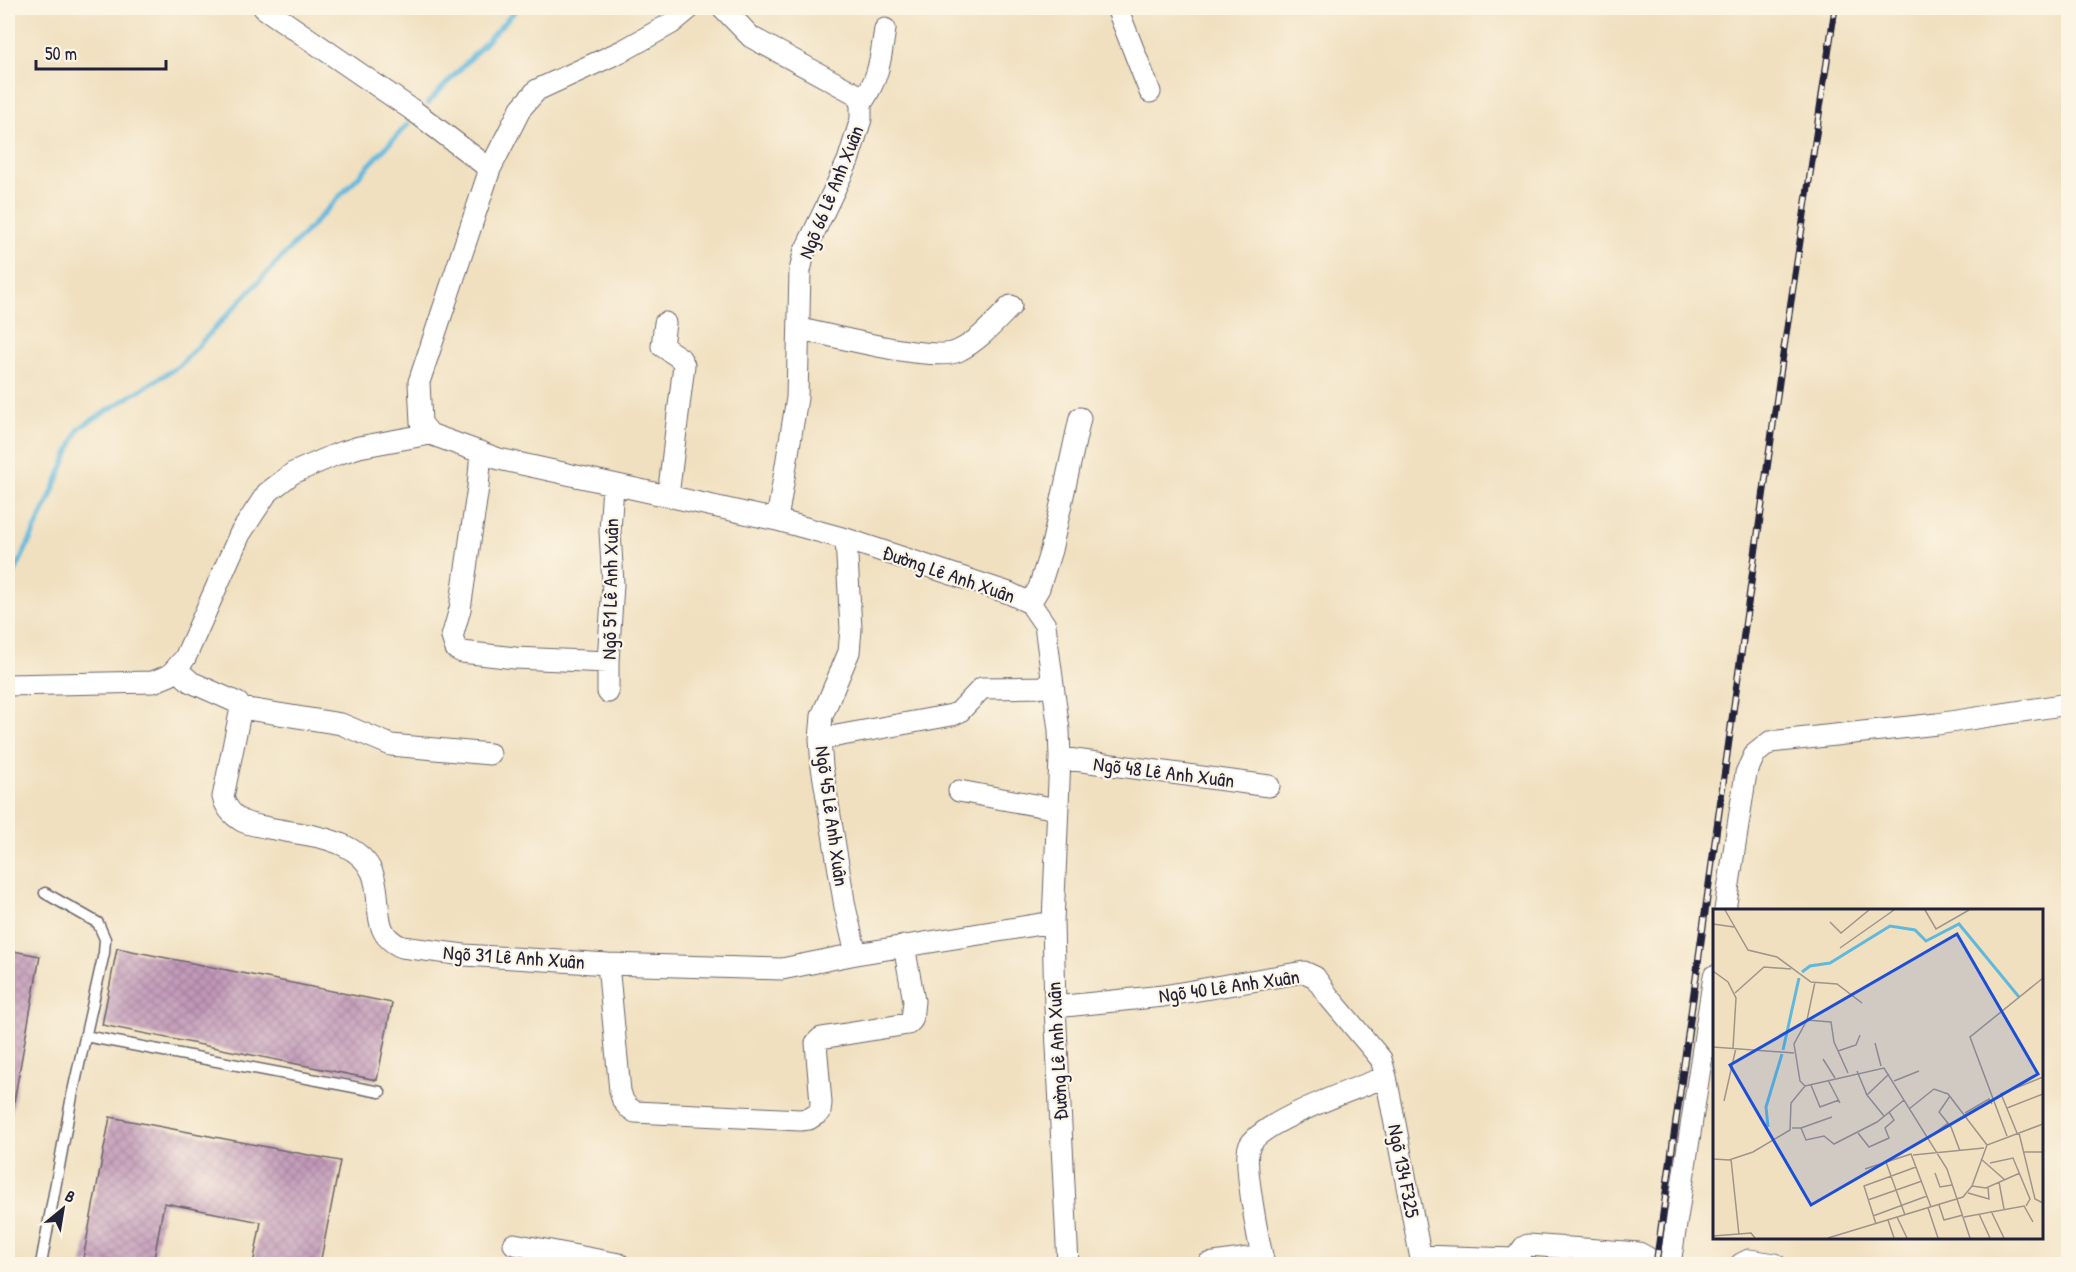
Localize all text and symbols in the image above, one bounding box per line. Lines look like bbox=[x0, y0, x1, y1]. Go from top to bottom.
scale bar bbox=[36, 33, 166, 71]
text: 50 m bbox=[45, 41, 77, 66]
street label: Ngõ 66 Lê Anh Xuân bbox=[792, 121, 870, 262]
street label: Ngõ 51 Lê Anh Xuân bbox=[595, 518, 624, 660]
street label: Đường Lê Anh Xuân bbox=[879, 538, 1019, 609]
street label: Ngõ 45 Lê Anh Xuân bbox=[809, 744, 856, 888]
street label: Ngõ 48 Lê Anh Xuân bbox=[1092, 749, 1236, 794]
inset map bbox=[1713, 909, 2043, 1239]
street label: Ngõ 31 Lê Anh Xuân bbox=[442, 938, 586, 975]
street label: Ngõ 40 Lê Anh Xuân bbox=[1157, 962, 1301, 1009]
street label: Đường Lê Anh Xuân bbox=[1039, 981, 1074, 1121]
street label: Ngõ 134 F325 bbox=[1382, 1122, 1427, 1221]
north arrow bbox=[33, 1179, 93, 1239]
text: B bbox=[61, 1184, 80, 1208]

